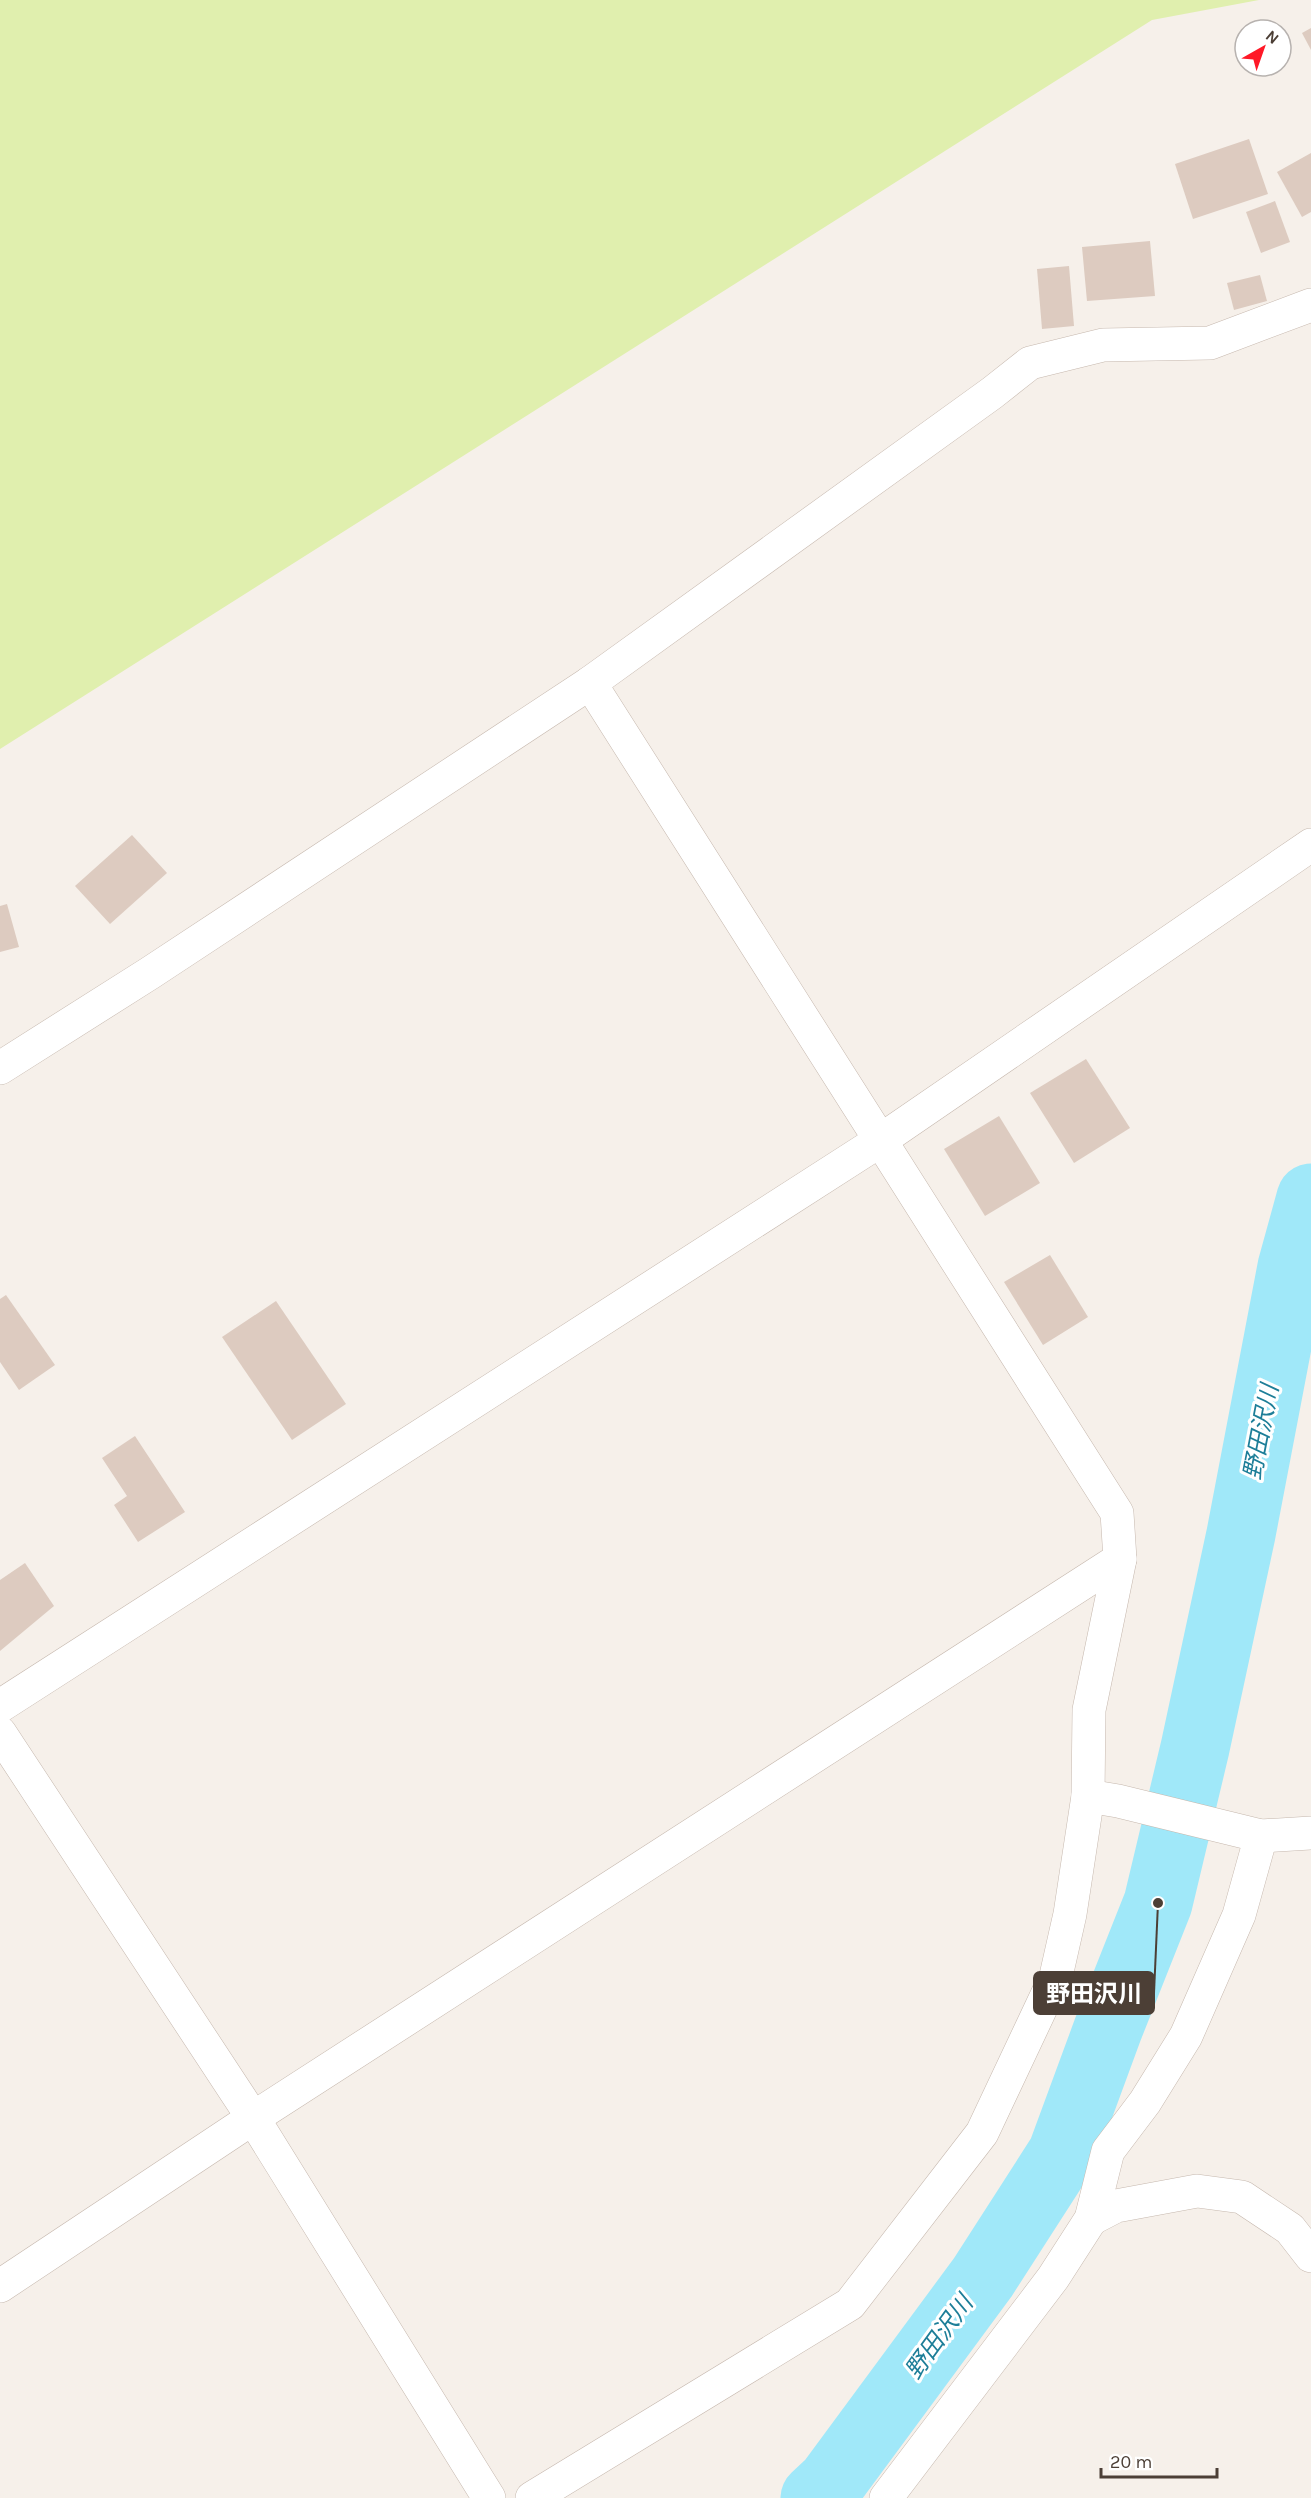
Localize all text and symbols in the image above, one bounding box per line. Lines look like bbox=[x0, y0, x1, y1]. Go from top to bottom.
north arrow bbox=[1233, 18, 1293, 78]
text: N bbox=[1262, 26, 1283, 48]
water label: 野田沢川 bbox=[1238, 1379, 1284, 1482]
callout: 野田沢川 bbox=[1034, 1972, 1154, 2014]
text: 野田沢川 bbox=[1046, 1980, 1142, 2008]
water label: 野田沢川 bbox=[899, 2288, 980, 2384]
scale bar bbox=[1101, 2441, 1216, 2479]
text: 20 m bbox=[1110, 2451, 1152, 2473]

